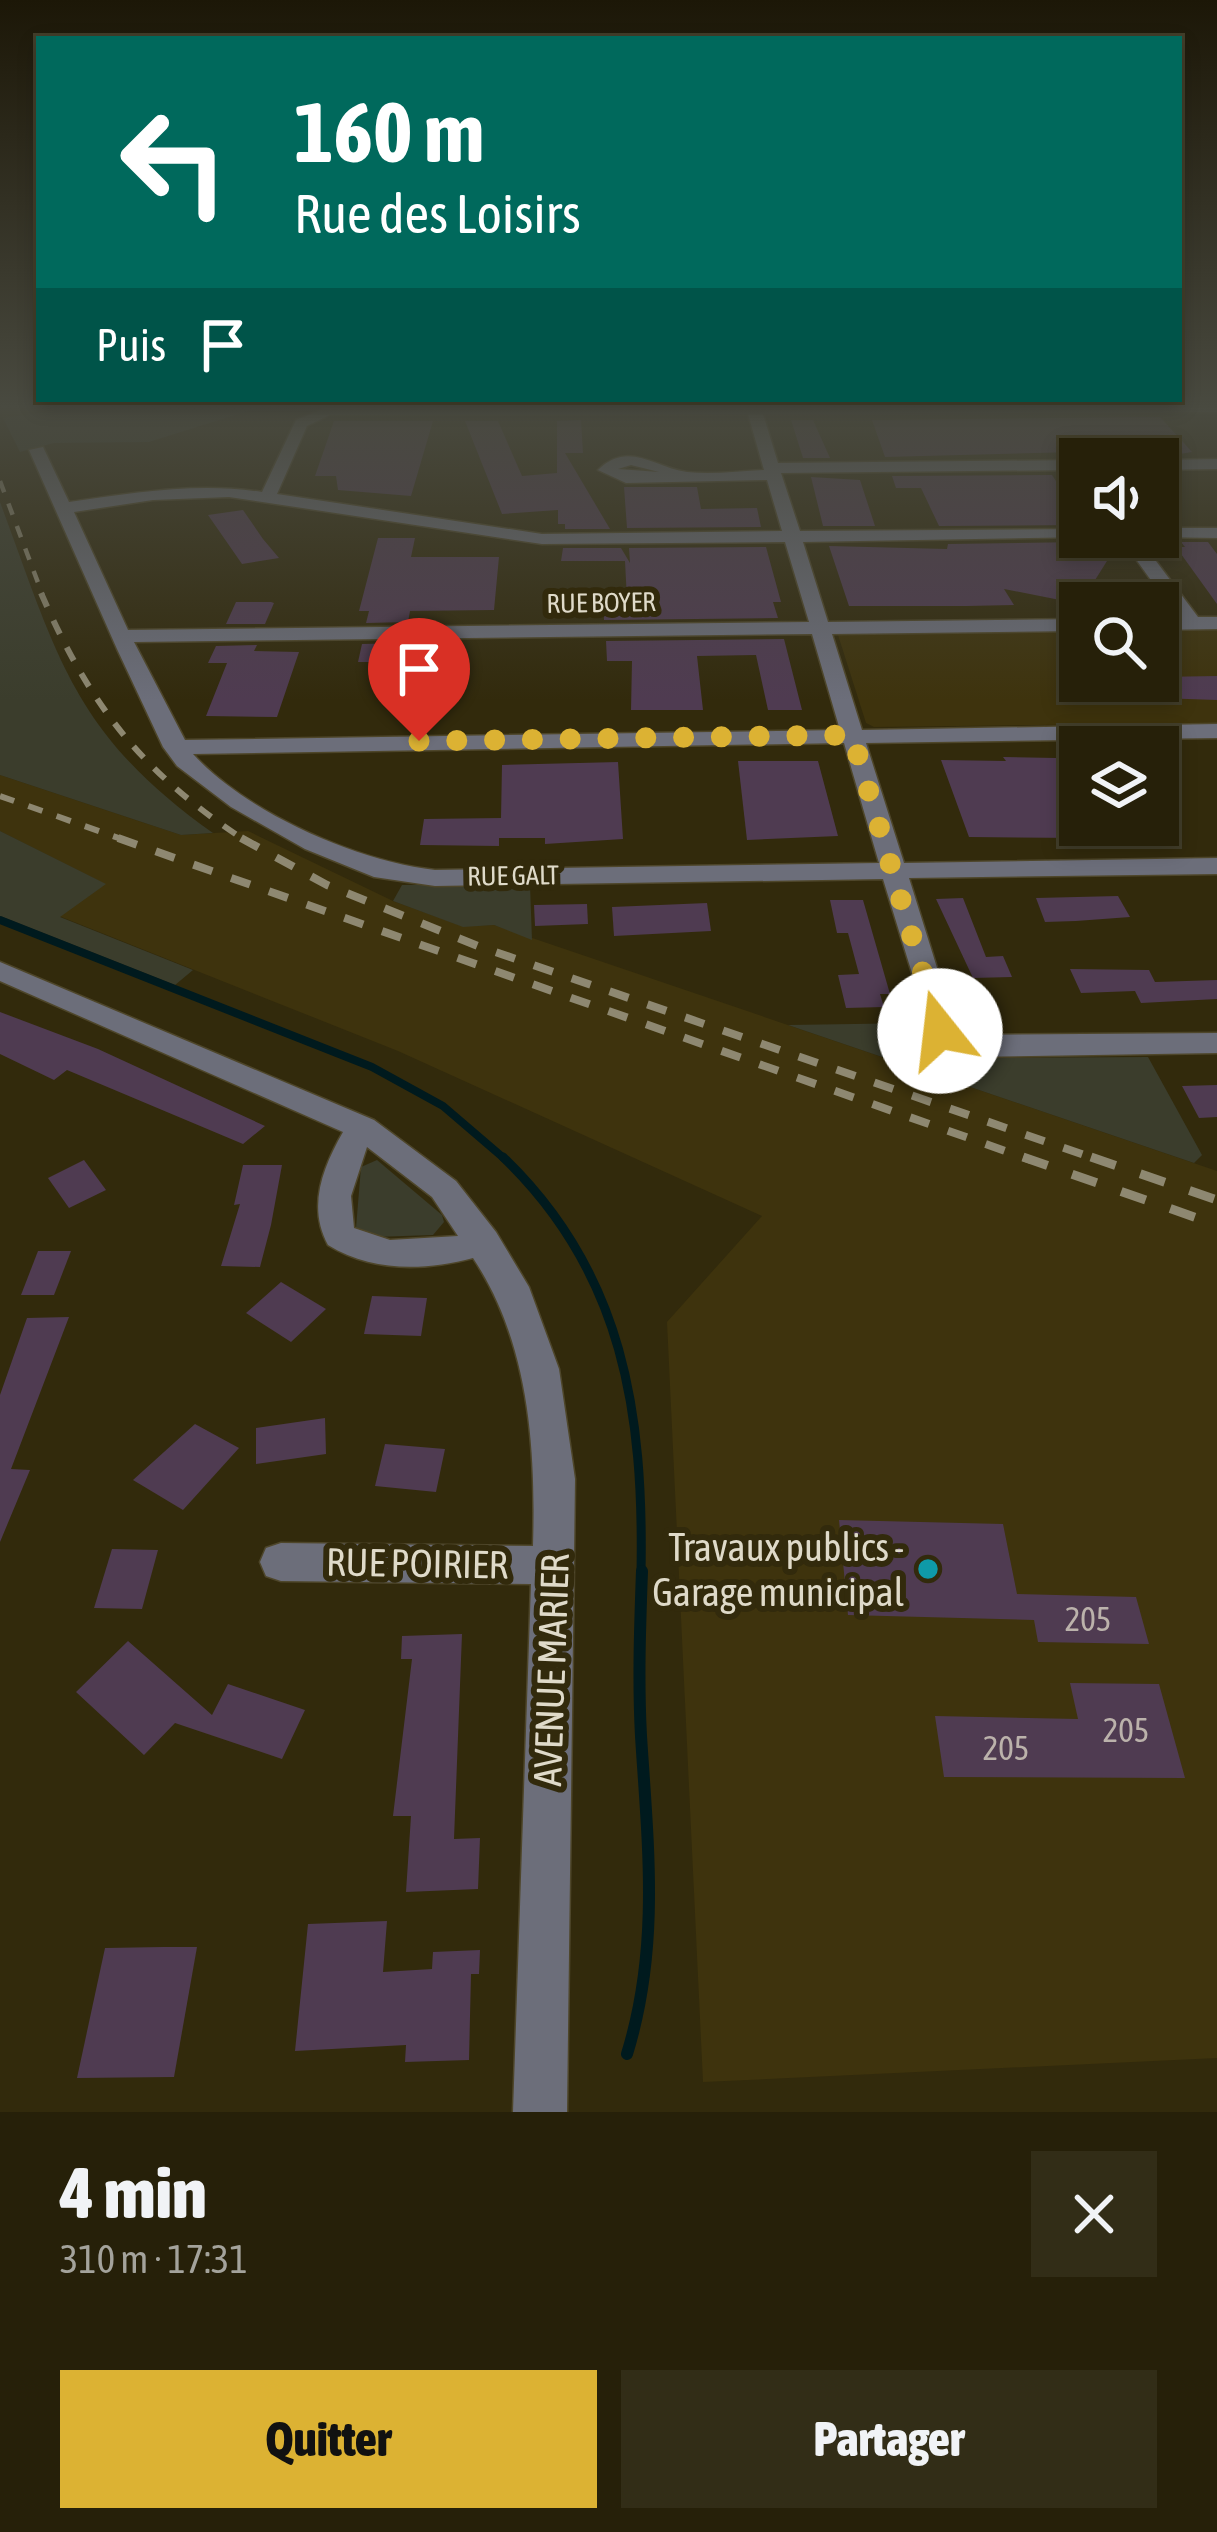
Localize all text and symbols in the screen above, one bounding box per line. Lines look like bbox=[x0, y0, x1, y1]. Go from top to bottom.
icon: left bbox=[96, 84, 252, 240]
text: 160 m bbox=[294, 84, 484, 180]
text: Rue des Loisirs bbox=[294, 183, 581, 244]
icon: arrive bbox=[190, 312, 256, 378]
text: Puis bbox=[96, 319, 166, 371]
map controls bbox=[1059, 438, 1179, 846]
button: sound bbox=[1059, 438, 1179, 558]
button: search bbox=[1059, 582, 1179, 702]
street label: RUE BOYER bbox=[546, 586, 656, 619]
pin bbox=[368, 618, 470, 741]
icon: arrive bbox=[386, 636, 452, 702]
button: layers bbox=[1059, 726, 1179, 846]
street label: RUE GALT bbox=[467, 859, 559, 892]
position arrow bbox=[877, 968, 1003, 1094]
place label: Travaux publics - Garage municipal bbox=[652, 1525, 904, 1614]
street label: RUE POIRIER bbox=[326, 1539, 509, 1587]
street label: AVENUE MARIER bbox=[525, 1552, 577, 1787]
marker: Travaux publics - Garage municipal bbox=[915, 1556, 941, 1582]
house number: 205 bbox=[1065, 1600, 1111, 1638]
house number: 205 bbox=[1103, 1711, 1149, 1749]
house number: 205 bbox=[983, 1729, 1029, 1767]
text: 4 min bbox=[60, 2151, 207, 2233]
button: close bbox=[1031, 2151, 1157, 2277]
text: 310 m · 17:31 bbox=[60, 2237, 248, 2281]
button: Quitter bbox=[60, 2370, 597, 2508]
button: Partager bbox=[621, 2370, 1157, 2508]

